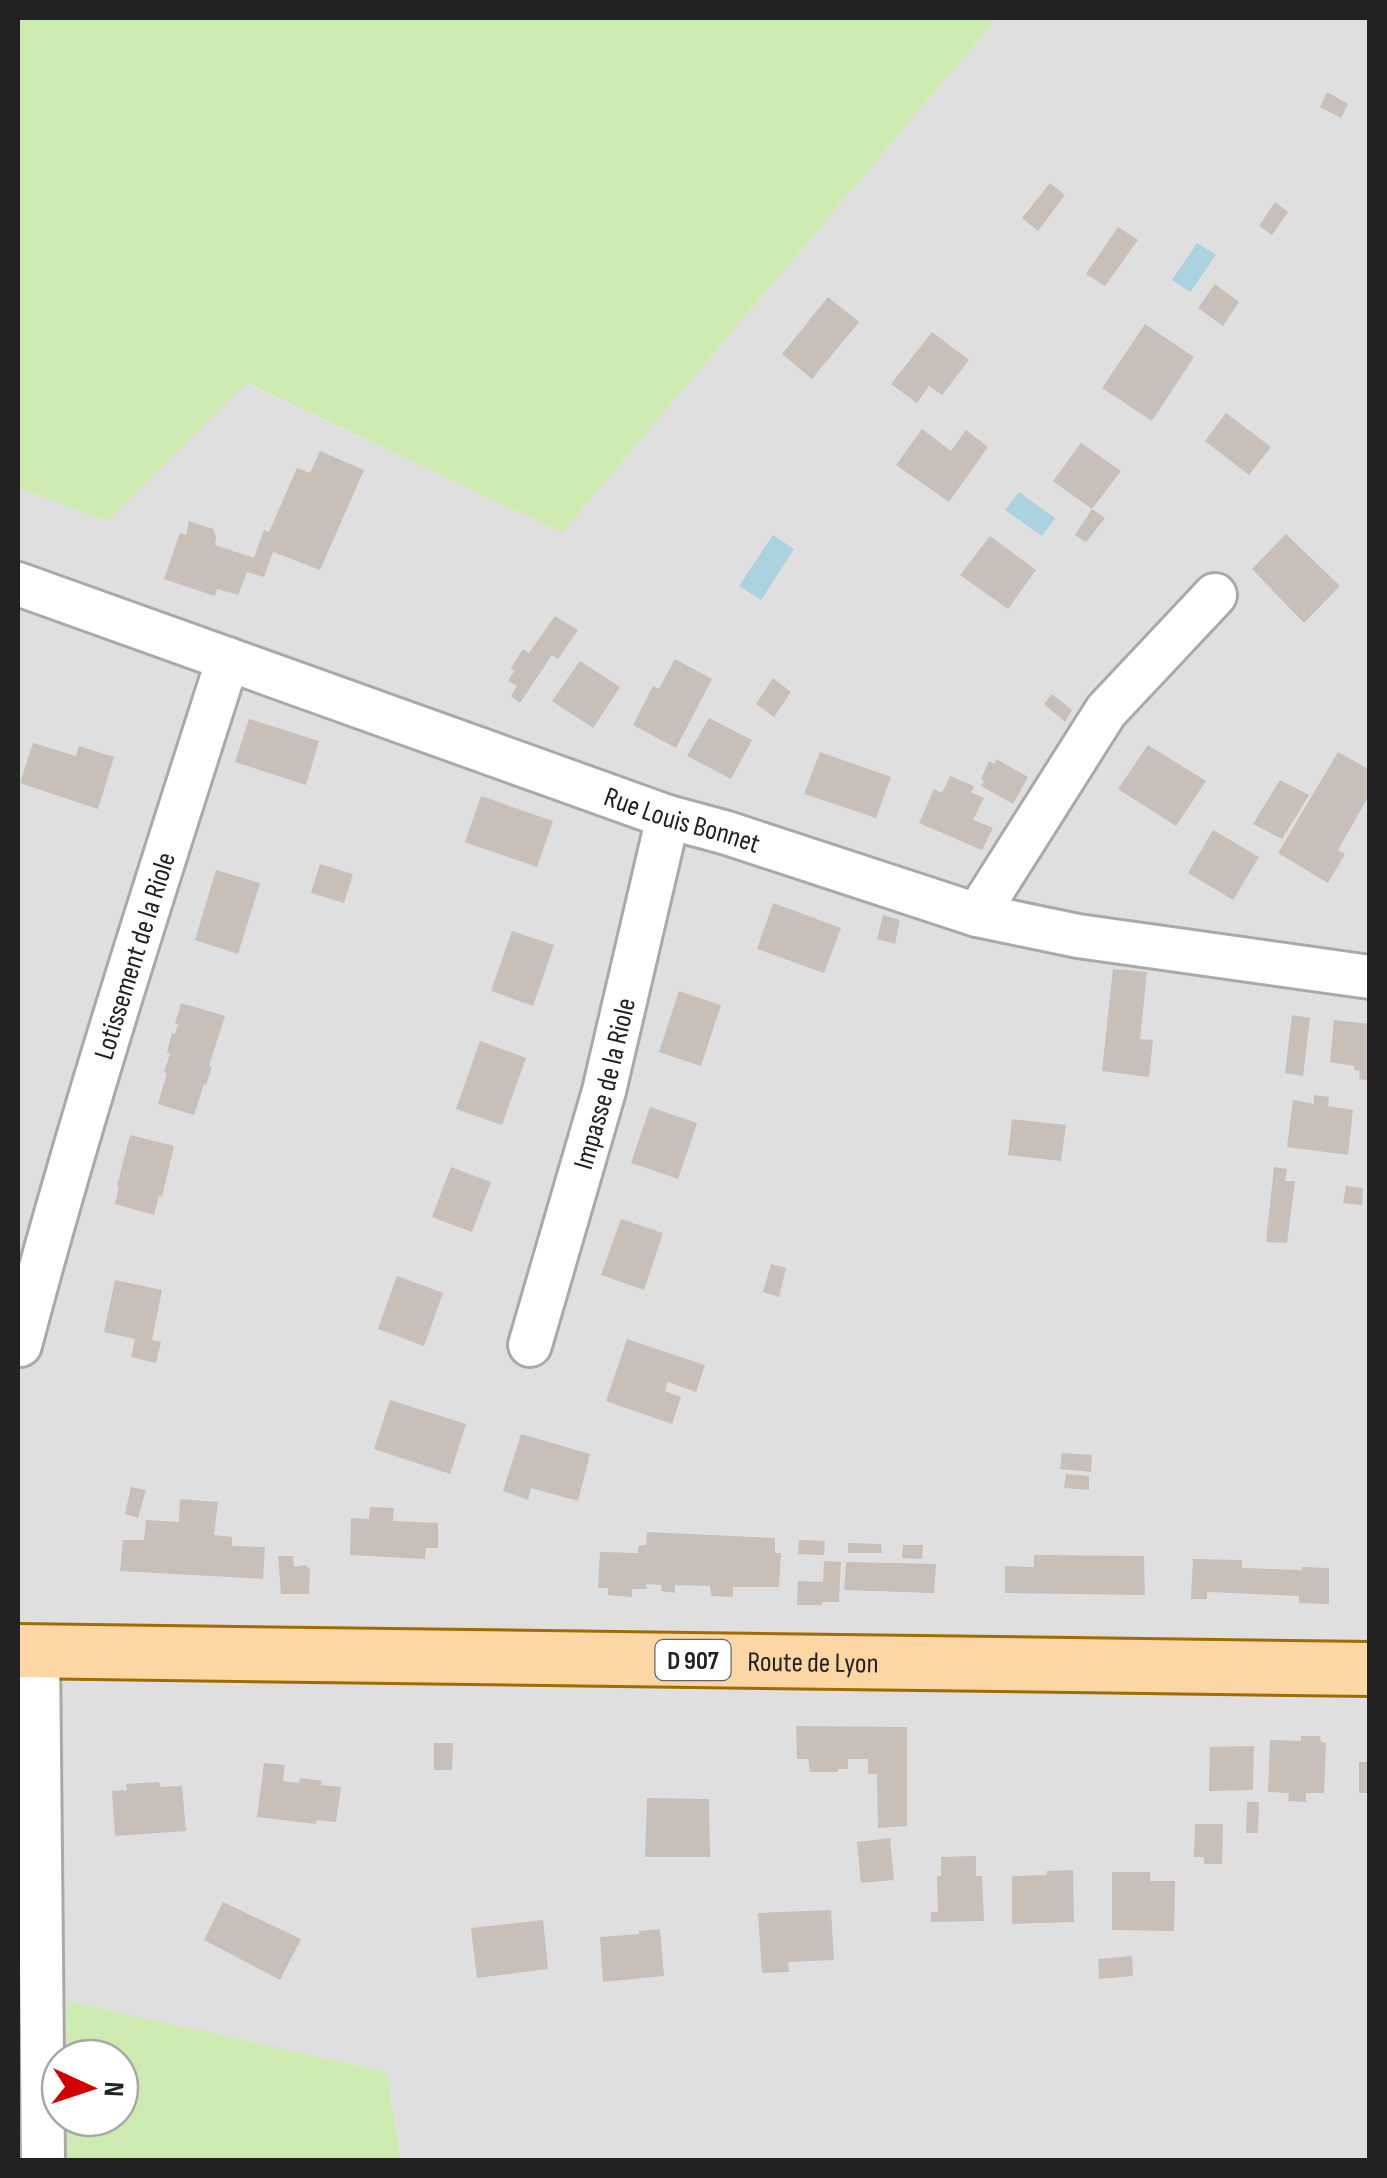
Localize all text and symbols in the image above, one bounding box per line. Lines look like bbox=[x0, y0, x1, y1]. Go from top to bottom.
street label: Rue Louis Bonnet bbox=[600, 781, 764, 861]
street label: Lotissement de la Riole bbox=[88, 848, 183, 1064]
street label: Impasse de la Riole bbox=[567, 995, 643, 1173]
road number: D 907 bbox=[656, 1640, 730, 1680]
street label: Route de Lyon bbox=[747, 1646, 879, 1680]
north arrow bbox=[40, 2038, 140, 2138]
text: N bbox=[97, 2081, 130, 2098]

